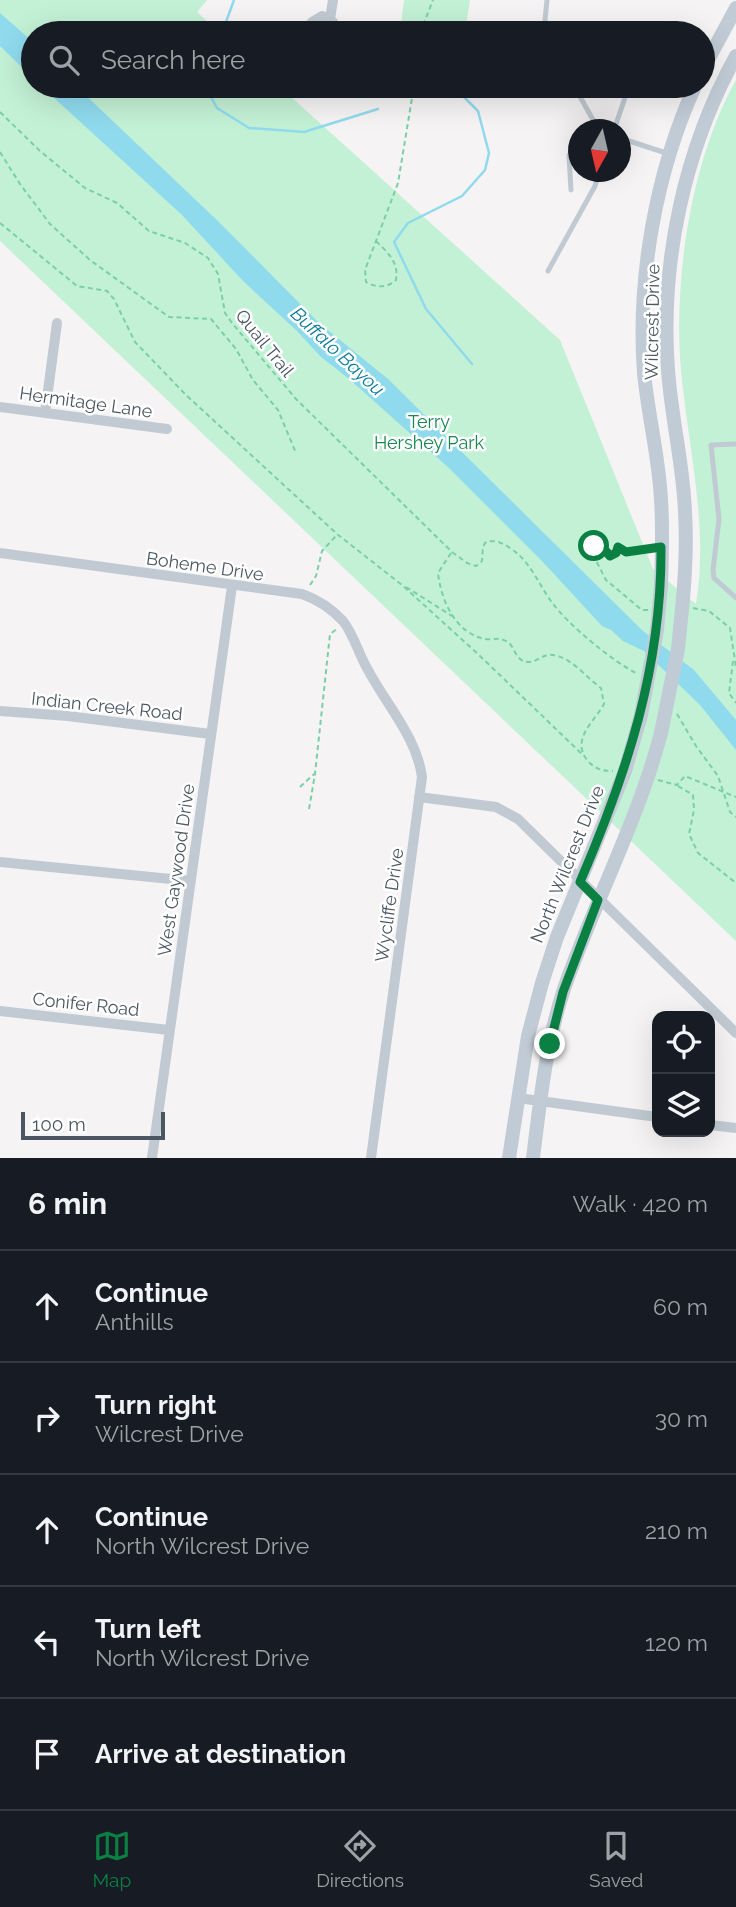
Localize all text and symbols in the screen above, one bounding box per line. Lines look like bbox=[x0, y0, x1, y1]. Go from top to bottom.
search box bbox=[21, 21, 715, 98]
icon: search bbox=[45, 41, 83, 79]
text: Search here bbox=[101, 45, 245, 75]
north arrow bbox=[568, 119, 631, 182]
street label: Wilcrest Drive bbox=[640, 263, 664, 380]
water label: Buffalo Bayou bbox=[287, 302, 389, 400]
street label: Quail Trail bbox=[231, 305, 299, 381]
street label: Hermitage Lane bbox=[18, 382, 154, 422]
park label: Terry Hershey Park bbox=[374, 411, 485, 453]
route start bbox=[578, 530, 609, 561]
street label: Boheme Drive bbox=[145, 547, 266, 585]
street label: Indian Creek Road bbox=[30, 688, 184, 724]
street label: West Gaywood Drive bbox=[153, 782, 199, 958]
street label: North Wilcrest Drive bbox=[526, 782, 608, 946]
street label: Wycliffe Drive bbox=[371, 846, 407, 963]
street label: Conifer Road bbox=[32, 988, 140, 1020]
map controls bbox=[652, 1011, 715, 1137]
button: locate bbox=[652, 1011, 715, 1074]
route end bbox=[534, 1028, 565, 1059]
button: layers bbox=[652, 1074, 715, 1137]
scale bar bbox=[21, 1109, 164, 1141]
text: 100 m bbox=[32, 1113, 86, 1135]
text: 6 min bbox=[28, 1186, 107, 1221]
text: Walk · 420 m bbox=[572, 1190, 708, 1217]
text: Continue bbox=[95, 1278, 208, 1308]
icon: ahead bbox=[28, 1287, 66, 1325]
text: 60 m bbox=[653, 1293, 708, 1320]
text: Anthills bbox=[95, 1308, 174, 1335]
text: Turn right bbox=[95, 1390, 216, 1420]
icon: right bbox=[28, 1399, 66, 1437]
text: 30 m bbox=[655, 1405, 708, 1432]
text: Wilcrest Drive bbox=[95, 1420, 244, 1447]
text: Continue bbox=[95, 1502, 208, 1532]
icon: ahead bbox=[28, 1511, 66, 1549]
text: 210 m bbox=[645, 1517, 708, 1544]
text: North Wilcrest Drive bbox=[95, 1532, 309, 1559]
text: Turn left bbox=[95, 1614, 201, 1644]
icon: left bbox=[28, 1623, 66, 1661]
text: 120 m bbox=[645, 1629, 708, 1656]
text: North Wilcrest Drive bbox=[95, 1644, 309, 1671]
icon: arrive bbox=[28, 1735, 66, 1773]
text: Arrive at destination bbox=[95, 1739, 346, 1769]
tab: Map bbox=[93, 1827, 131, 1891]
tab: Directions bbox=[316, 1827, 404, 1891]
tab: Saved bbox=[589, 1827, 643, 1891]

